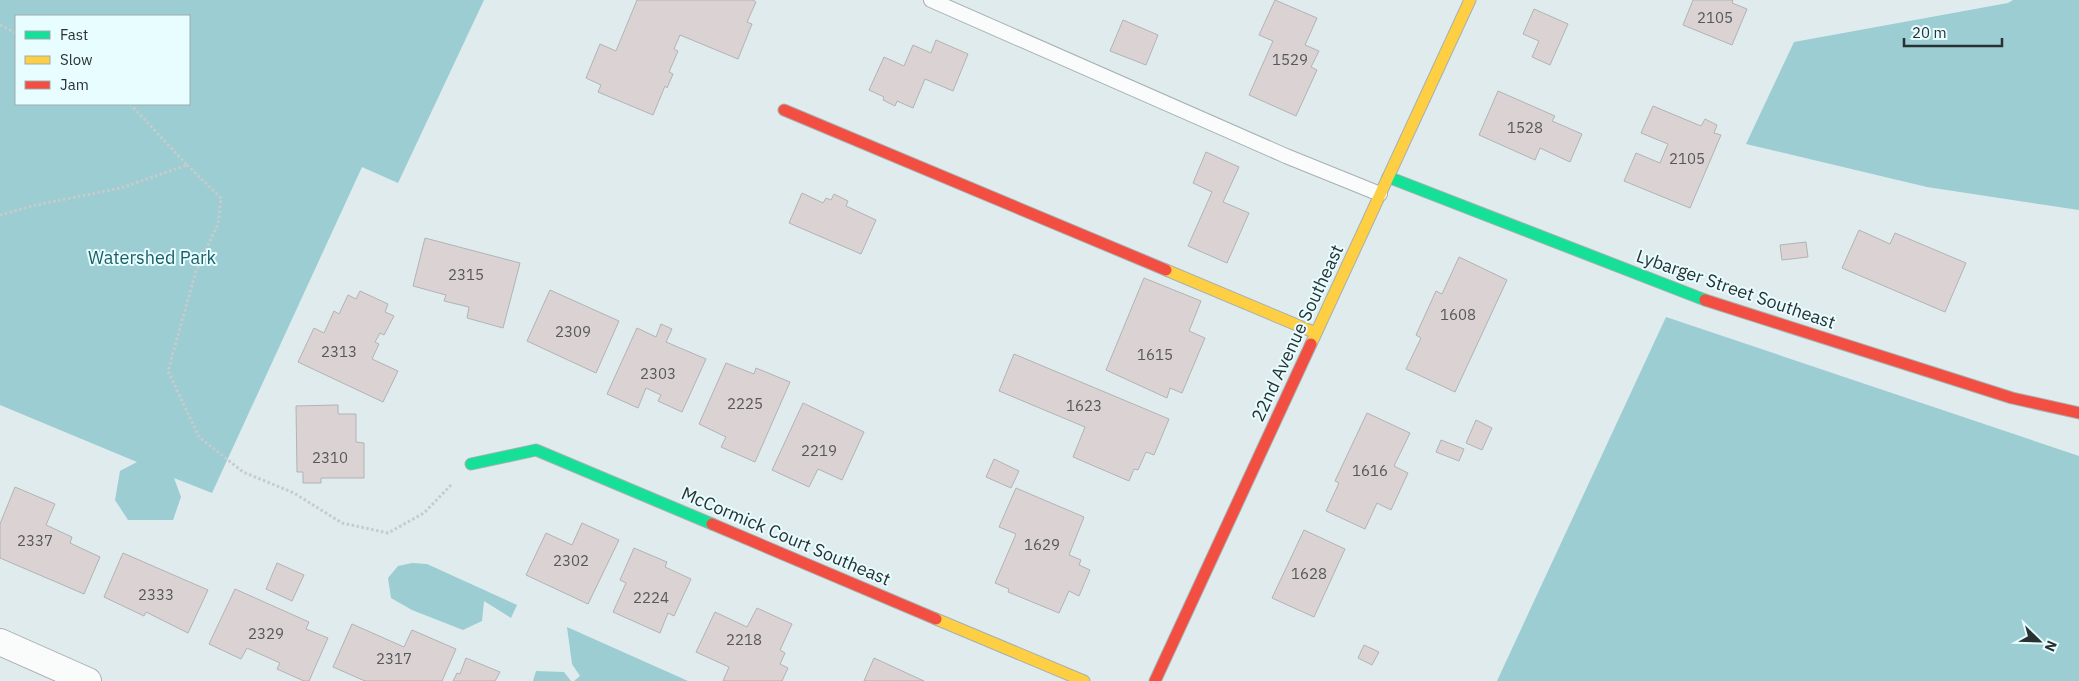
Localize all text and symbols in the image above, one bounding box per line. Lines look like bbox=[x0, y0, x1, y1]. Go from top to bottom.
house number: 2105 bbox=[1697, 8, 1733, 27]
legend bbox=[15, 15, 190, 105]
scale bar bbox=[1904, 15, 2002, 47]
text: 20 m bbox=[1912, 23, 1947, 42]
text: Fast bbox=[60, 25, 88, 44]
text: Slow bbox=[60, 50, 93, 69]
house number: 1529 bbox=[1272, 50, 1308, 69]
text: Jam bbox=[60, 75, 89, 94]
house number: 1528 bbox=[1507, 118, 1543, 137]
house number: 2105 bbox=[1669, 149, 1705, 168]
street label: 22nd Avenue Southeast bbox=[1246, 241, 1348, 425]
street label: Lybarger Street Southeast bbox=[1633, 244, 1839, 334]
park label: Watershed Park bbox=[88, 246, 217, 269]
house number: 2315 bbox=[448, 265, 484, 284]
house number: 1608 bbox=[1440, 305, 1476, 324]
house number: 2309 bbox=[555, 322, 591, 341]
house number: 2313 bbox=[321, 342, 357, 361]
house number: 1615 bbox=[1137, 345, 1173, 364]
house number: 2303 bbox=[640, 364, 676, 383]
house number: 2225 bbox=[727, 394, 763, 413]
house number: 1623 bbox=[1066, 396, 1102, 415]
house number: 2219 bbox=[801, 441, 837, 460]
house number: 2310 bbox=[312, 448, 348, 467]
house number: 1616 bbox=[1352, 461, 1388, 480]
street label: McCormick Court Southeast bbox=[678, 481, 894, 591]
house number: 2337 bbox=[17, 531, 53, 550]
house number: 1629 bbox=[1024, 535, 1060, 554]
house number: 2302 bbox=[553, 551, 589, 570]
house number: 1628 bbox=[1291, 564, 1327, 583]
house number: 2333 bbox=[138, 585, 174, 604]
house number: 2224 bbox=[633, 588, 669, 607]
north arrow bbox=[2014, 616, 2064, 666]
house number: 2329 bbox=[248, 624, 284, 643]
house number: 2218 bbox=[726, 630, 762, 649]
text: N bbox=[2041, 638, 2061, 654]
house number: 2317 bbox=[376, 649, 412, 668]

